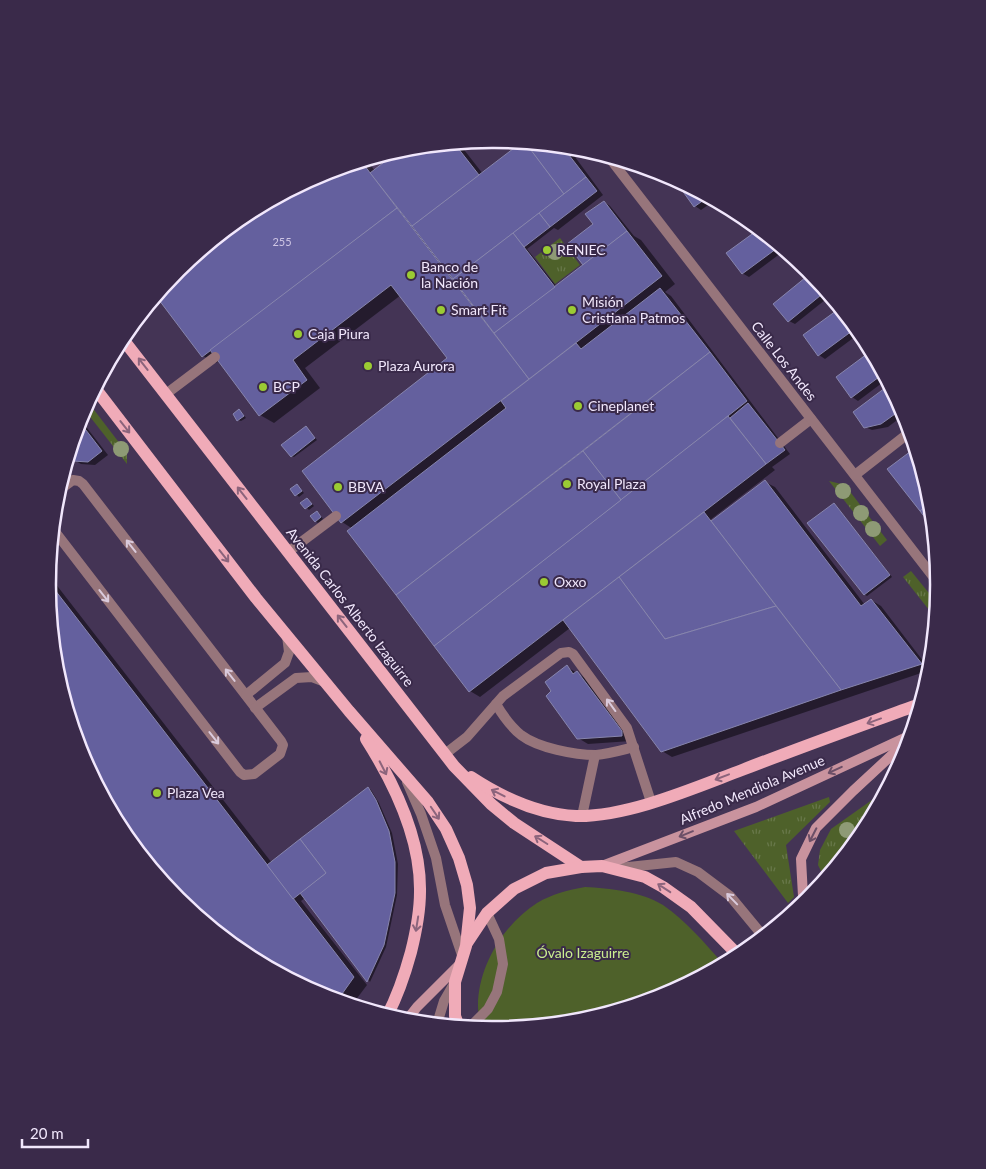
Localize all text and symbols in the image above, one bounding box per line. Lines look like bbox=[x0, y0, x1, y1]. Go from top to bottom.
house number: 255 bbox=[272, 235, 292, 248]
place label: RENIEC bbox=[557, 241, 606, 258]
marker: RENIEC bbox=[541, 244, 553, 256]
place label: Banco de la Nación bbox=[421, 258, 478, 291]
marker: Banco de la Nación bbox=[405, 269, 417, 281]
place label: Misión Cristiana Patmos bbox=[582, 293, 685, 326]
place label: Smart Fit bbox=[451, 301, 507, 318]
marker: Smart Fit bbox=[435, 304, 447, 316]
marker: Misión Cristiana Patmos bbox=[566, 304, 578, 316]
street label: Calle Los Andes bbox=[748, 318, 821, 404]
place label: Caja Piura bbox=[308, 325, 370, 342]
marker: Caja Piura bbox=[292, 328, 304, 340]
place label: Plaza Aurora bbox=[378, 357, 455, 374]
one-way arrow bbox=[137, 358, 148, 371]
marker: Plaza Aurora bbox=[362, 360, 374, 372]
place label: BCP bbox=[273, 378, 300, 395]
marker: BCP bbox=[257, 381, 269, 393]
place label: Cineplanet bbox=[588, 397, 654, 414]
marker: Cineplanet bbox=[572, 400, 584, 412]
one-way arrow bbox=[120, 420, 130, 434]
place label: Royal Plaza bbox=[577, 475, 646, 492]
place label: BBVA bbox=[348, 478, 385, 495]
marker: Royal Plaza bbox=[561, 478, 573, 490]
marker: BBVA bbox=[332, 481, 344, 493]
one-way arrow bbox=[237, 487, 248, 500]
street label: Avenida Carlos Alberto Izaguirre bbox=[283, 524, 418, 690]
one-way arrow bbox=[125, 540, 136, 553]
one-way arrow bbox=[219, 549, 229, 563]
place label: Oxxo bbox=[554, 573, 587, 590]
marker: Oxxo bbox=[538, 576, 550, 588]
one-way arrow bbox=[99, 589, 109, 603]
one-way arrow bbox=[336, 615, 347, 628]
one-way arrow bbox=[224, 669, 235, 682]
one-way arrow bbox=[605, 699, 616, 712]
one-way arrow bbox=[867, 717, 882, 726]
one-way arrow bbox=[209, 731, 220, 744]
street label: Alfredo Mendiola Avenue bbox=[677, 751, 827, 828]
one-way arrow bbox=[378, 761, 388, 776]
one-way arrow bbox=[828, 766, 843, 775]
one-way arrow bbox=[714, 774, 729, 783]
place label: Plaza Vea bbox=[167, 784, 225, 801]
marker: Plaza Vea bbox=[151, 787, 163, 799]
one-way arrow bbox=[491, 788, 506, 797]
one-way arrow bbox=[430, 805, 440, 819]
one-way arrow bbox=[808, 827, 817, 842]
one-way arrow bbox=[678, 830, 694, 839]
one-way arrow bbox=[534, 834, 548, 844]
one-way arrow bbox=[658, 883, 672, 893]
one-way arrow bbox=[726, 893, 738, 905]
one-way arrow bbox=[411, 916, 421, 932]
park label: Óvalo Izaguirre bbox=[537, 944, 629, 961]
scale bar bbox=[22, 1116, 89, 1148]
text: 20 m bbox=[30, 1124, 64, 1142]

